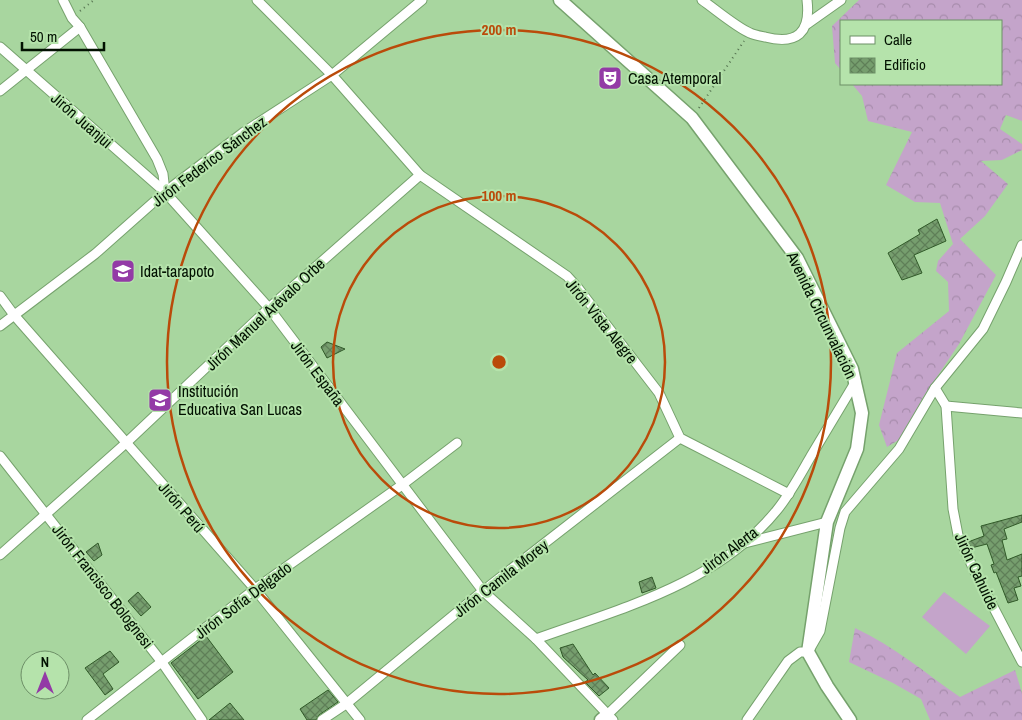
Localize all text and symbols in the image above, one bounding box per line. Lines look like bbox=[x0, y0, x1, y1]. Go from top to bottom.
text: 200 m bbox=[482, 19, 516, 40]
scale bar bbox=[22, 20, 105, 52]
legend bbox=[840, 20, 1002, 85]
text: 50 m bbox=[30, 26, 57, 47]
text: Calle bbox=[884, 29, 912, 50]
text: Edificio bbox=[884, 54, 926, 75]
theatre icon: Casa Atemporal bbox=[597, 65, 623, 91]
place label: Casa Atemporal bbox=[628, 67, 721, 89]
street label: Jirón Juanjui bbox=[46, 87, 118, 153]
street label: Jirón Federico Sánchez bbox=[147, 110, 271, 212]
text: 100 m bbox=[482, 185, 516, 206]
street label: Avenida Circunvalación bbox=[781, 247, 862, 382]
street label: Jirón Manuel Arévalo Orbe bbox=[200, 253, 330, 375]
school or university icon: Idat-tarapoto bbox=[110, 258, 136, 284]
place label: Idat-tarapoto bbox=[140, 260, 214, 282]
street label: Jirón Vista Alegre bbox=[561, 274, 643, 368]
street label: Jirón España bbox=[286, 336, 350, 411]
centre of rings bbox=[490, 353, 508, 371]
place label: Institución Educativa San Lucas bbox=[178, 380, 302, 420]
school or university icon: Institución Educativa San Lucas bbox=[147, 387, 173, 413]
street label: Jirón Perú bbox=[154, 477, 210, 537]
street label: Jirón Francisco Bolognesi bbox=[47, 519, 159, 653]
street label: Jirón Alerta bbox=[696, 521, 763, 579]
street label: Jirón Cahuide bbox=[950, 529, 1004, 613]
street label: Jirón Camila Morey bbox=[449, 534, 553, 622]
street label: Jirón Sofía Delgado bbox=[190, 556, 296, 644]
north arrow bbox=[20, 650, 70, 700]
text: N bbox=[41, 653, 49, 671]

